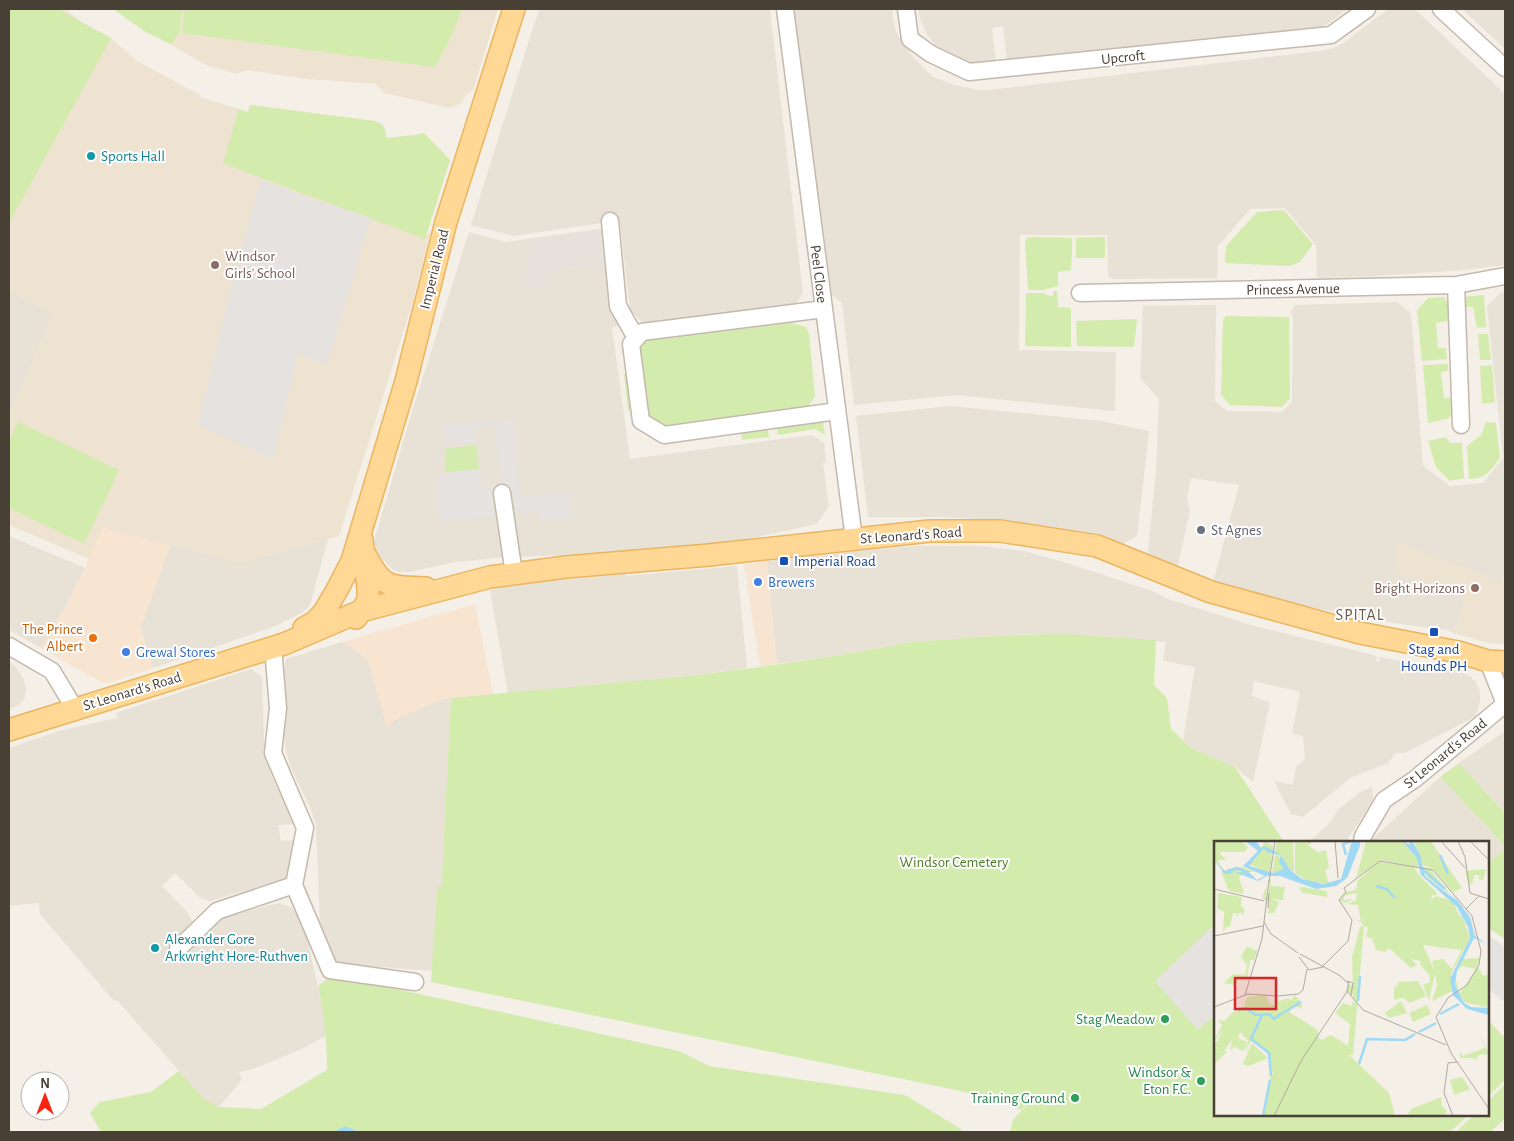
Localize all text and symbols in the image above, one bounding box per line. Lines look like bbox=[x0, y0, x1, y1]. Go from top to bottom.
street label: Upcroft bbox=[1101, 48, 1146, 67]
place label: Sports Hall bbox=[101, 149, 165, 164]
marker: Sports Hall bbox=[85, 150, 97, 162]
street label: Imperial Road bbox=[417, 227, 452, 311]
street label: Peel Close bbox=[807, 244, 830, 304]
place label: Windsor Girls' School bbox=[225, 249, 296, 281]
marker: Windsor Girls' School bbox=[209, 259, 221, 271]
street label: Princess Avenue bbox=[1246, 281, 1340, 298]
place label: St Agnes bbox=[1211, 523, 1262, 538]
street label: St Leonard's Road bbox=[860, 524, 963, 547]
marker: St Agnes bbox=[1195, 524, 1207, 536]
place label: Imperial Road bbox=[794, 554, 876, 569]
marker: Imperial Road bbox=[778, 555, 790, 567]
place label: Brewers bbox=[768, 575, 815, 590]
marker: Brewers bbox=[752, 576, 764, 588]
place label: Bright Horizons bbox=[1374, 581, 1465, 596]
marker: Bright Horizons bbox=[1469, 582, 1481, 594]
district label: SPITAL bbox=[1336, 607, 1384, 623]
place label: The Prince Albert bbox=[22, 622, 83, 654]
marker: Stag and Hounds PH bbox=[1428, 626, 1440, 638]
marker: The Prince Albert bbox=[87, 632, 99, 644]
place label: Stag and Hounds PH bbox=[1401, 642, 1467, 674]
place label: Grewal Stores bbox=[136, 645, 216, 660]
marker: Grewal Stores bbox=[120, 646, 132, 658]
street label: St Leonard's Road bbox=[81, 669, 183, 714]
street label: St Leonard's Road bbox=[1401, 715, 1490, 791]
inset map bbox=[1214, 841, 1489, 1116]
park label: Windsor Cemetery bbox=[900, 855, 1009, 870]
place label: Alexander Gore Arkwright Hore-Ruthven bbox=[165, 932, 308, 964]
marker: Alexander Gore Arkwright Hore-Ruthven bbox=[149, 942, 161, 954]
place label: Stag Meadow bbox=[1076, 1012, 1155, 1027]
marker: Stag Meadow bbox=[1159, 1013, 1171, 1025]
place label: Windsor & Eton F.C. bbox=[1128, 1065, 1192, 1097]
north arrow bbox=[20, 1071, 70, 1121]
marker: Windsor & Eton F.C. bbox=[1195, 1075, 1207, 1087]
text: N bbox=[40, 1077, 50, 1091]
place label: Training Ground bbox=[971, 1091, 1065, 1106]
marker: Training Ground bbox=[1069, 1092, 1081, 1104]

